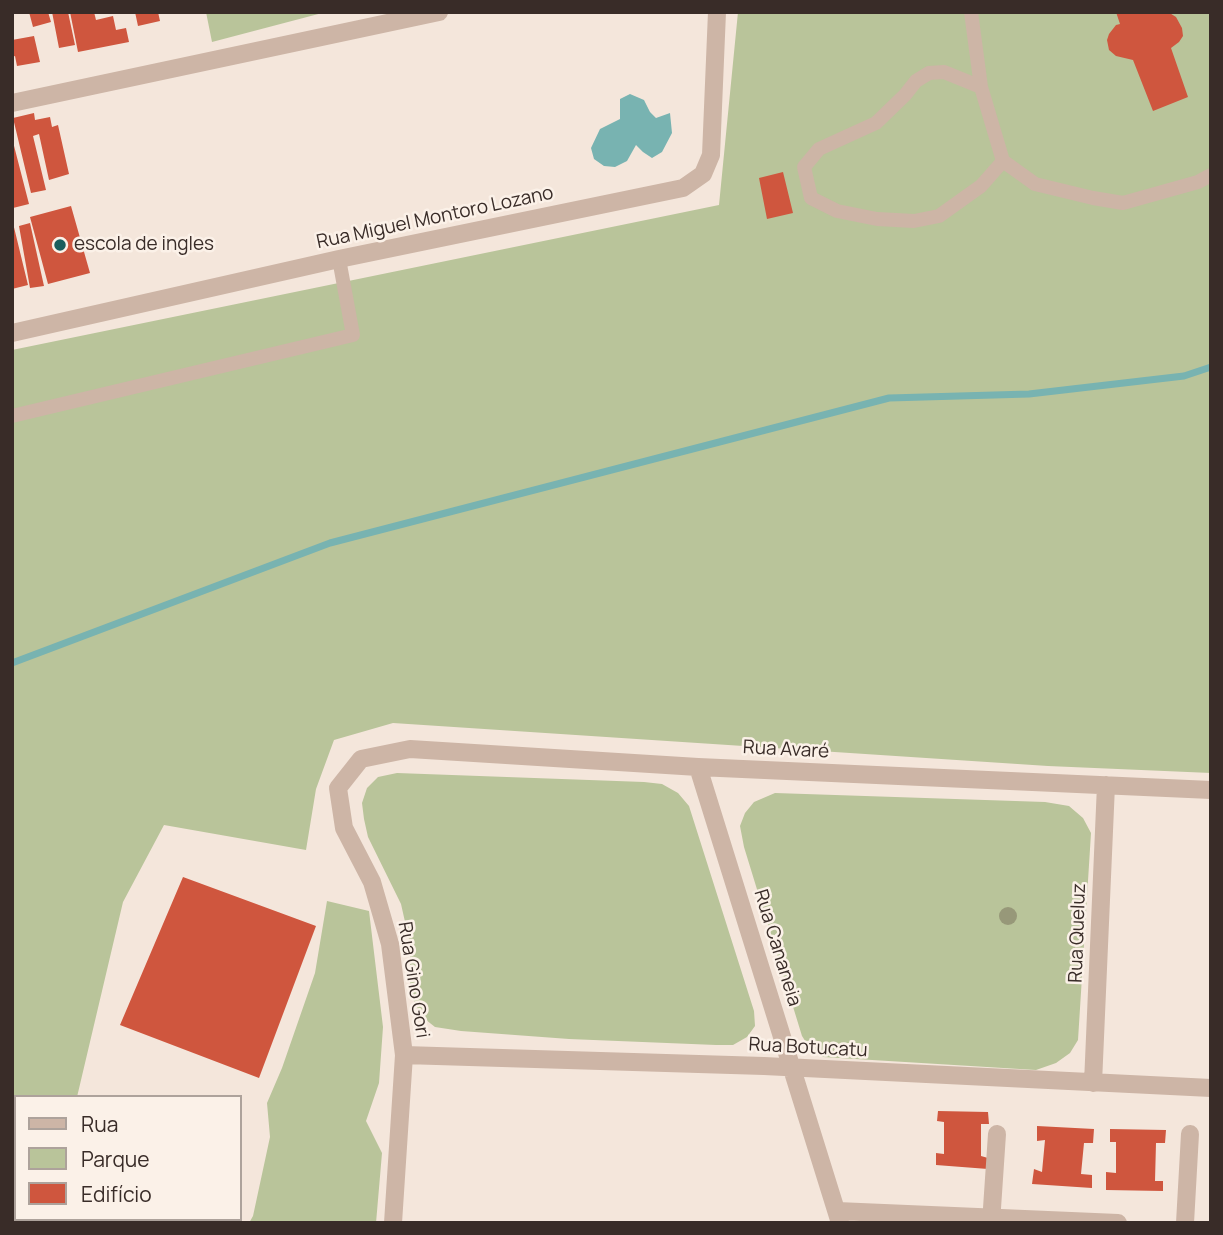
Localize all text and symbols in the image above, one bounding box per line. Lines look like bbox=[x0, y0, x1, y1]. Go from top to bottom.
street label: Rua Miguel Montoro Lozano bbox=[314, 182, 556, 254]
place label: escola de ingles bbox=[74, 234, 214, 256]
marker: escola de ingles bbox=[52, 237, 68, 253]
street label: Rua Avaré bbox=[742, 736, 830, 764]
street label: Rua Queluz bbox=[1065, 883, 1091, 983]
street label: Rua Cananeia bbox=[748, 887, 806, 1009]
street label: Rua Gino Gori bbox=[393, 920, 433, 1040]
street label: Rua Botucatu bbox=[748, 1033, 868, 1063]
legend bbox=[14, 1095, 242, 1221]
text: Rua bbox=[81, 1110, 118, 1138]
text: Parque bbox=[81, 1145, 150, 1173]
text: Edifício bbox=[81, 1180, 152, 1208]

